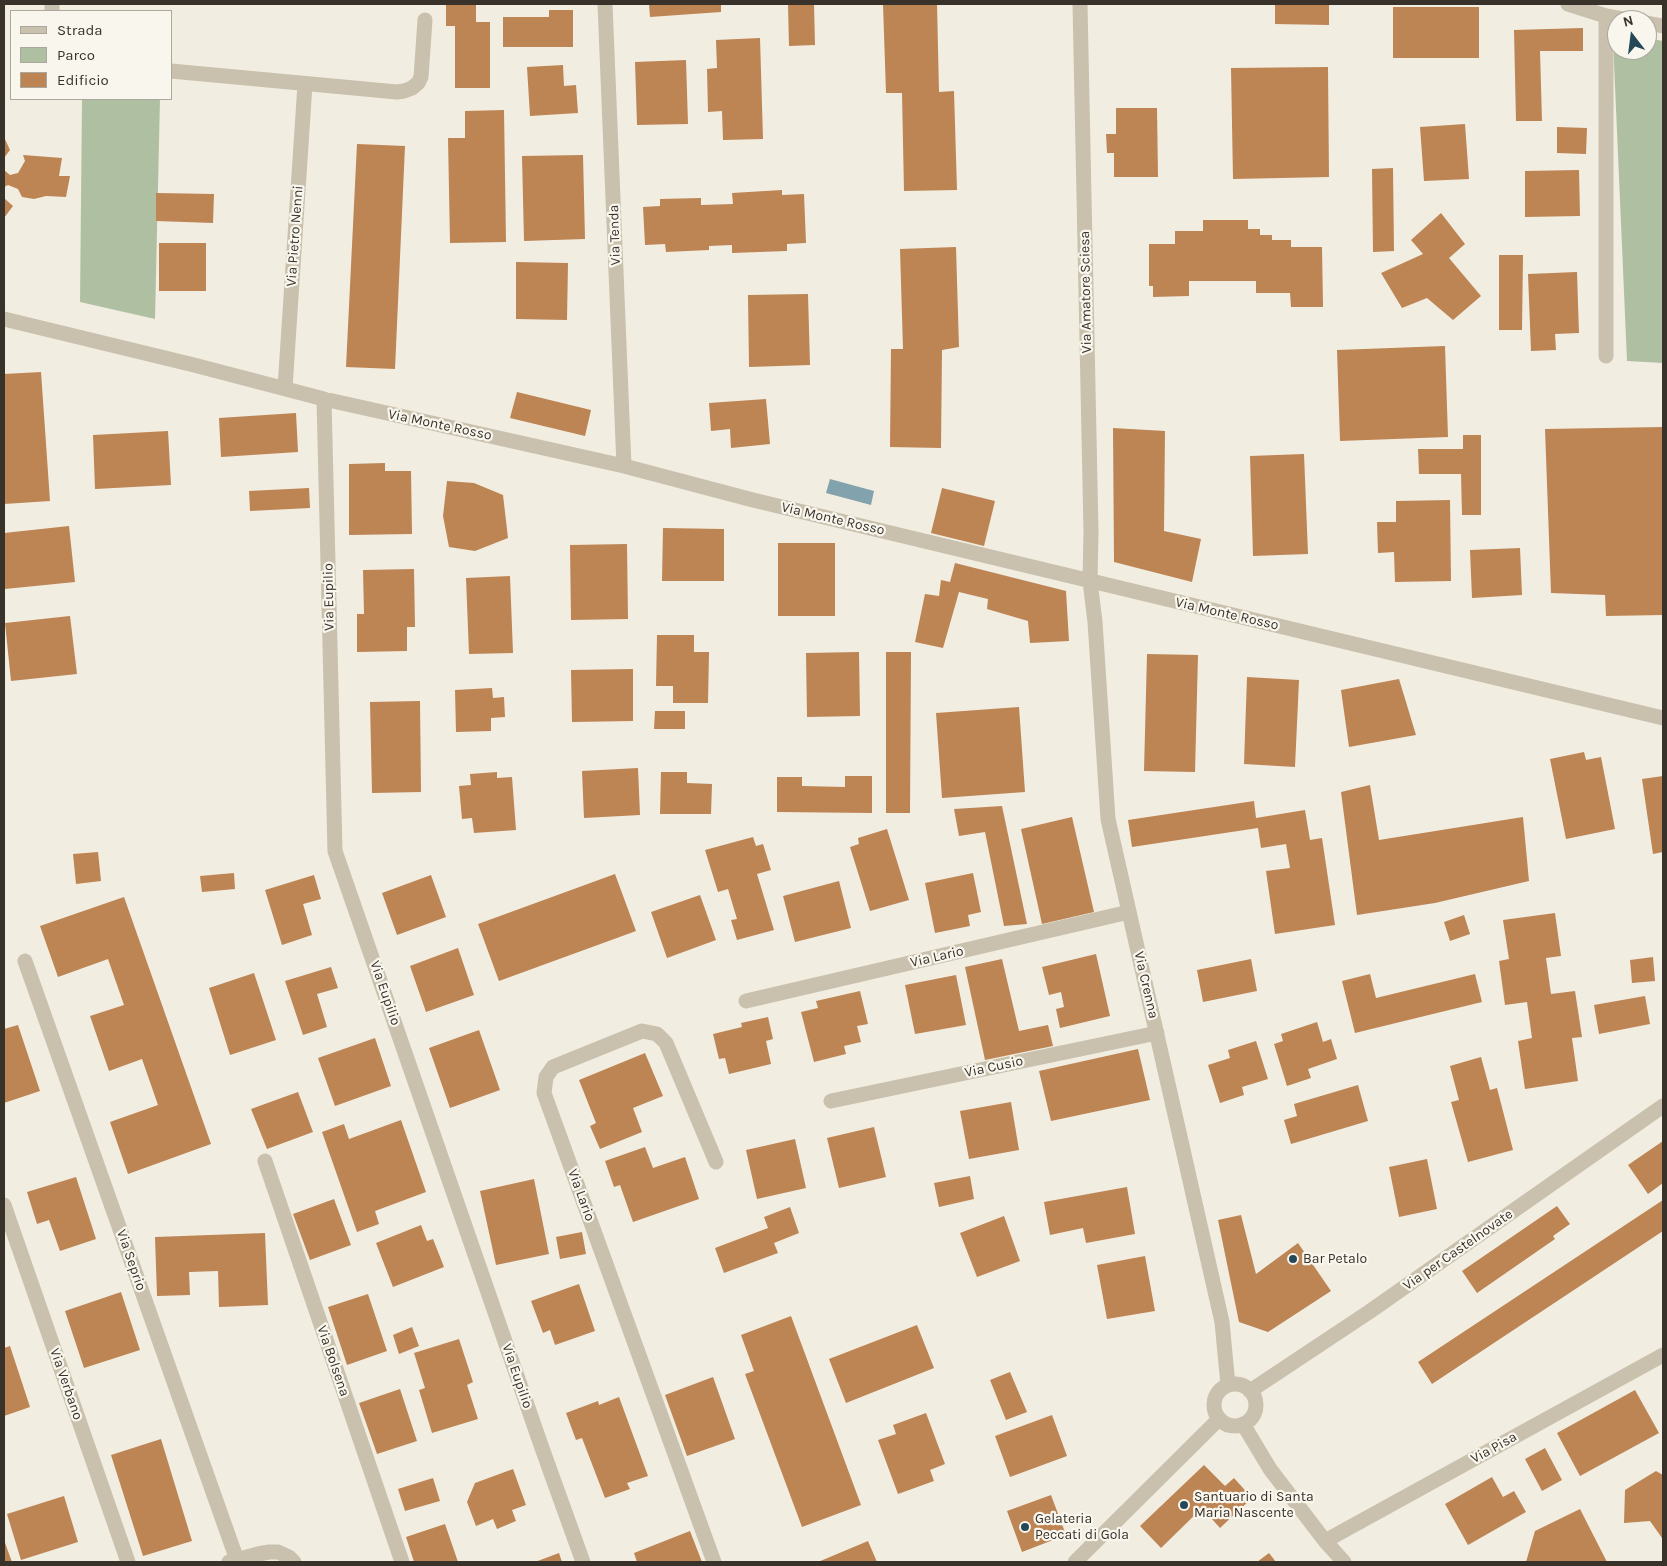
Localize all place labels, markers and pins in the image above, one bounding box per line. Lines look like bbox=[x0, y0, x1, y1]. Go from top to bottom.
place label: Bar Petalo bbox=[1303, 1251, 1367, 1267]
marker: Bar Petalo bbox=[1287, 1253, 1299, 1265]
place label: Santuario di Santa Maria Nascente bbox=[1194, 1489, 1314, 1521]
marker: Santuario di Santa Maria Nascente bbox=[1178, 1499, 1190, 1511]
place label: Gelateria Peccati di Gola bbox=[1035, 1511, 1129, 1544]
marker: Gelateria Peccati di Gola bbox=[1019, 1521, 1031, 1533]

